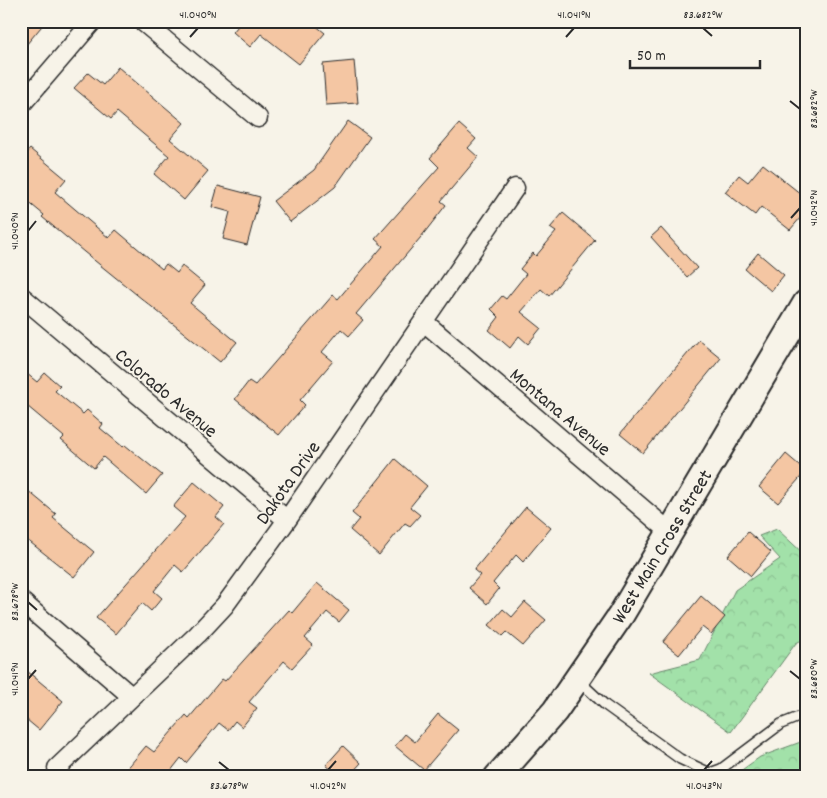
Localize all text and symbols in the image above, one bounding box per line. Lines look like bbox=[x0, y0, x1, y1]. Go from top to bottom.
text: 41.040°N bbox=[179, 7, 217, 24]
text: 41.041°N bbox=[557, 7, 591, 24]
text: 83.682°W bbox=[684, 7, 723, 24]
scale bar bbox=[630, 38, 760, 70]
text: 50 m bbox=[637, 46, 666, 68]
text: 83.682°W bbox=[806, 89, 823, 128]
text: 41.042°N bbox=[806, 190, 823, 226]
text: 41.040°N bbox=[7, 212, 24, 250]
street label: Colorado Avenue bbox=[107, 343, 223, 446]
street label: Montana Avenue bbox=[502, 363, 616, 464]
street label: Dakota Drive bbox=[250, 436, 329, 531]
street label: West Main Cross Street bbox=[606, 465, 721, 630]
text: 83.678°W bbox=[7, 583, 24, 621]
text: 83.680°W bbox=[806, 659, 823, 699]
text: 41.041°N bbox=[7, 662, 24, 696]
text: 83.678°W bbox=[210, 778, 248, 795]
text: 41.042°N bbox=[310, 778, 346, 795]
text: 41.043°N bbox=[686, 778, 722, 795]

